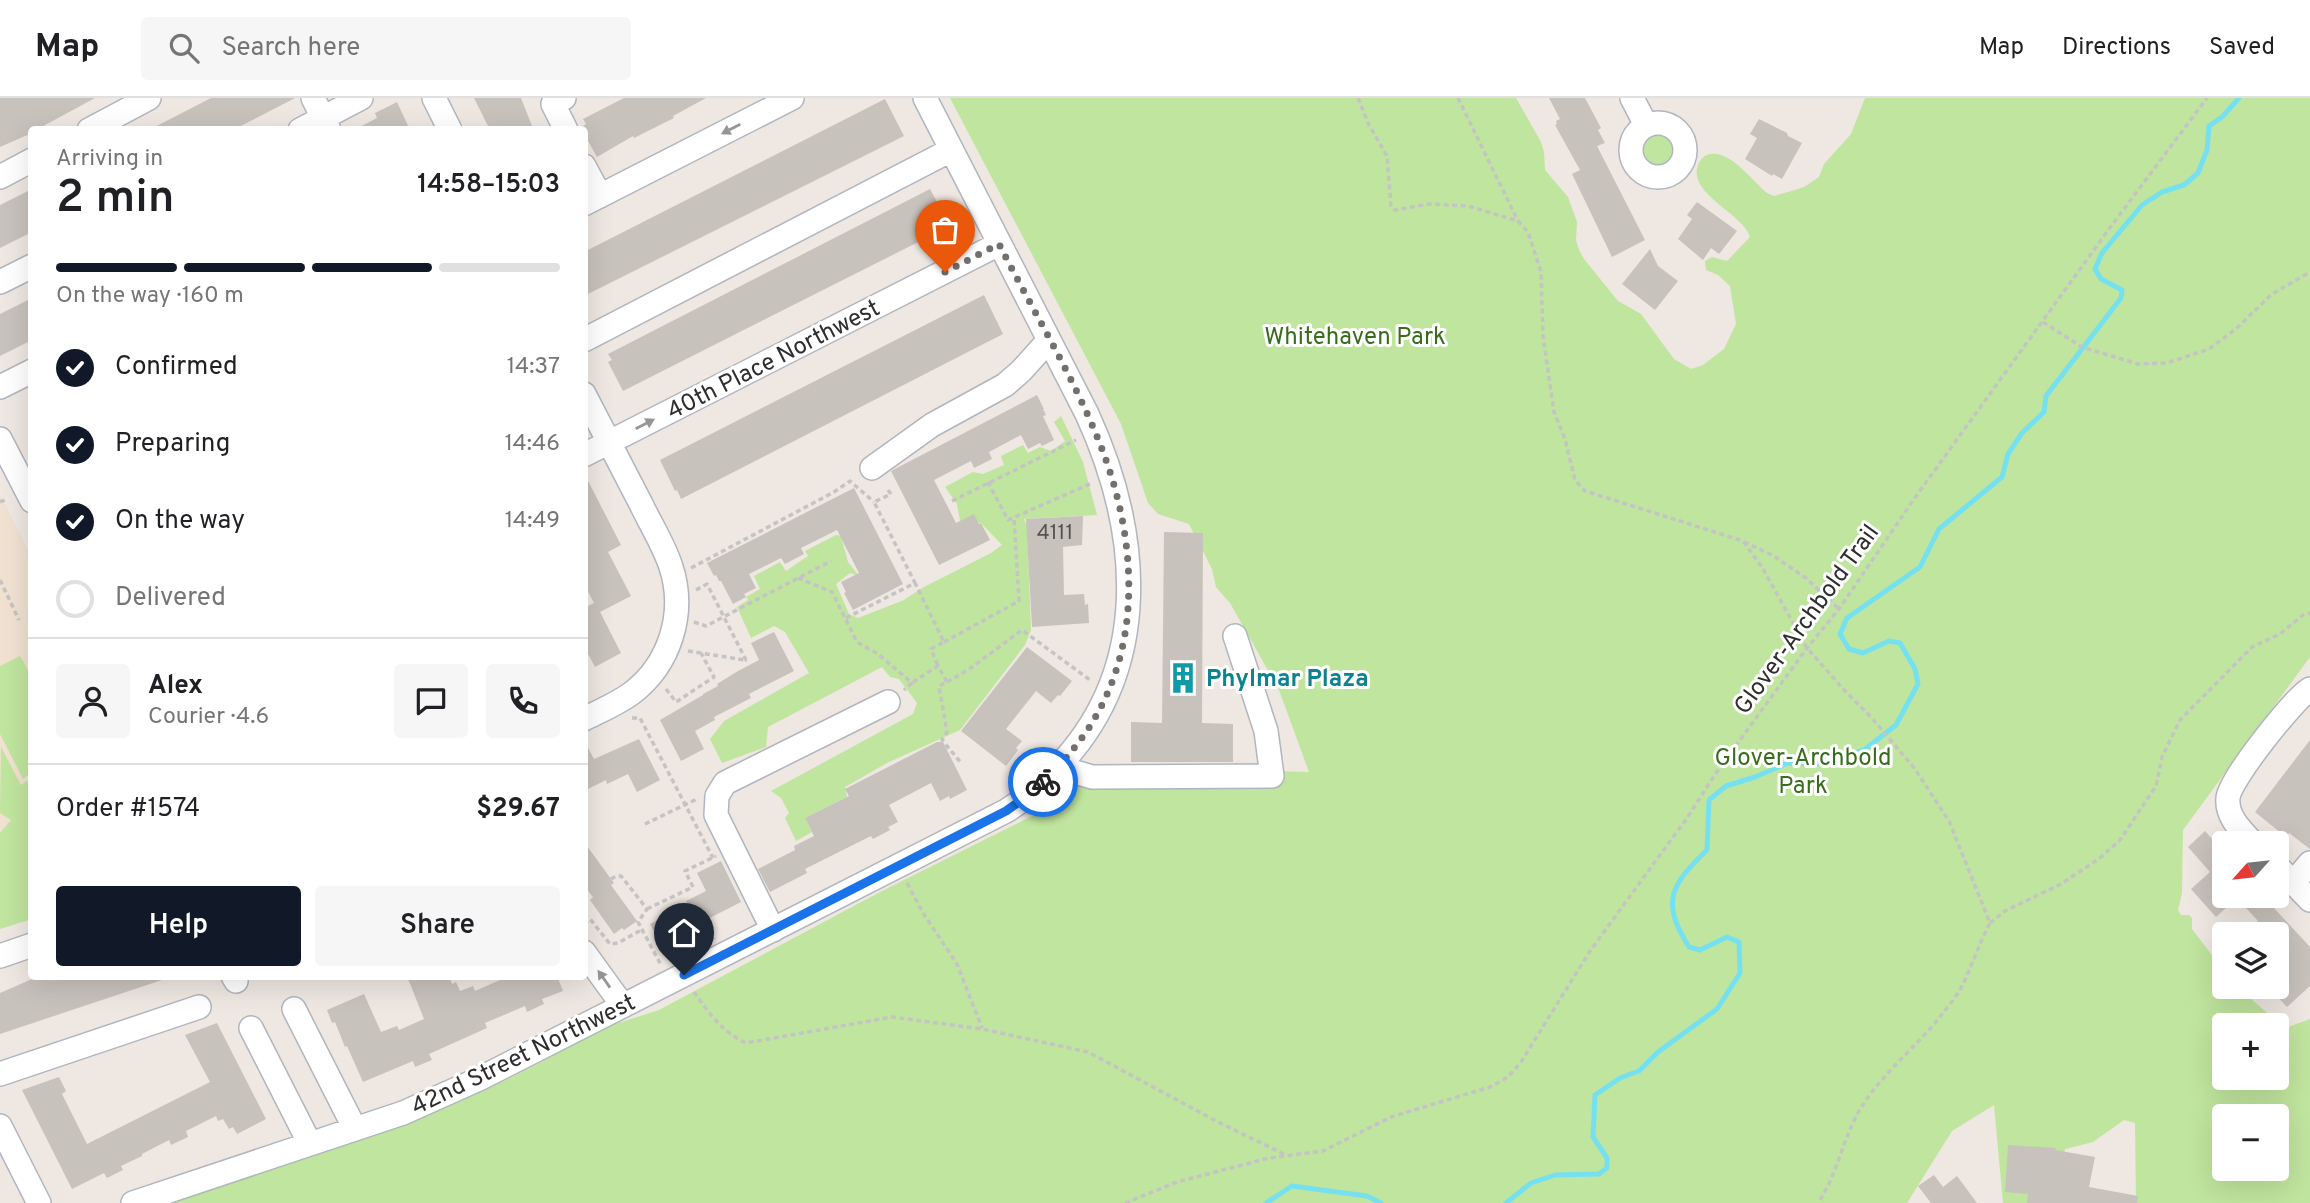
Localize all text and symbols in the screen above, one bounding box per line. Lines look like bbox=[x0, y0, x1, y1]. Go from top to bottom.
search box bbox=[141, 17, 631, 80]
text: Map bbox=[35, 27, 99, 69]
icon: search bbox=[165, 29, 203, 67]
text: Search here bbox=[221, 32, 360, 65]
text: Map bbox=[1979, 33, 2024, 63]
text: Directions bbox=[2062, 33, 2171, 63]
text: Saved bbox=[2209, 33, 2275, 63]
one-way arrow bbox=[721, 123, 741, 135]
text: Arriving in bbox=[56, 145, 163, 174]
text: 14:58–15:03 bbox=[417, 169, 560, 202]
text: 2 min bbox=[56, 170, 175, 229]
pin bbox=[915, 200, 975, 272]
icon: bag bbox=[926, 211, 964, 249]
text: On the way · 160 m bbox=[56, 282, 244, 311]
street label: 40th Place Northwest bbox=[663, 294, 885, 427]
park label: Whitehaven Park bbox=[1264, 323, 1446, 353]
icon: check bbox=[56, 349, 94, 387]
text: Confirmed bbox=[115, 351, 238, 384]
text: 14:37 bbox=[507, 353, 560, 382]
one-way arrow bbox=[635, 418, 655, 429]
icon: check bbox=[56, 426, 94, 464]
text: Preparing bbox=[115, 428, 230, 461]
text: 14:46 bbox=[504, 430, 560, 459]
icon: check bbox=[56, 503, 94, 541]
text: On the way bbox=[115, 505, 245, 538]
text: 14:49 bbox=[505, 507, 560, 536]
street label: Glover-Archbold Trail bbox=[1729, 519, 1887, 721]
house number: 4111 bbox=[1037, 520, 1073, 547]
text: Delivered bbox=[115, 582, 226, 615]
building icon: Phylmar Plaza bbox=[1166, 661, 1200, 695]
button: person bbox=[56, 664, 130, 738]
button: chat bbox=[394, 664, 468, 738]
button: phone bbox=[486, 664, 560, 738]
place label: Phylmar Plaza bbox=[1206, 665, 1369, 695]
text: Alex bbox=[148, 670, 203, 703]
text: Courier · 4.6 bbox=[148, 703, 269, 732]
park label: Glover-Archbold Park bbox=[1714, 744, 1892, 802]
courier bbox=[1008, 747, 1078, 817]
icon: bike bbox=[1024, 763, 1062, 801]
text: Order #1574 bbox=[56, 793, 200, 826]
text: $29.67 bbox=[476, 793, 560, 826]
north arrow bbox=[2212, 831, 2289, 908]
map controls bbox=[2212, 831, 2289, 1181]
button: Help bbox=[56, 886, 301, 966]
button: Share bbox=[315, 886, 560, 966]
pin bbox=[654, 903, 714, 975]
icon: home bbox=[665, 914, 703, 952]
button: layers bbox=[2212, 922, 2289, 999]
one-way arrow bbox=[597, 970, 611, 988]
street label: 42nd Street Northwest bbox=[407, 988, 641, 1123]
button: + bbox=[2212, 1013, 2289, 1090]
button: − bbox=[2212, 1104, 2289, 1181]

